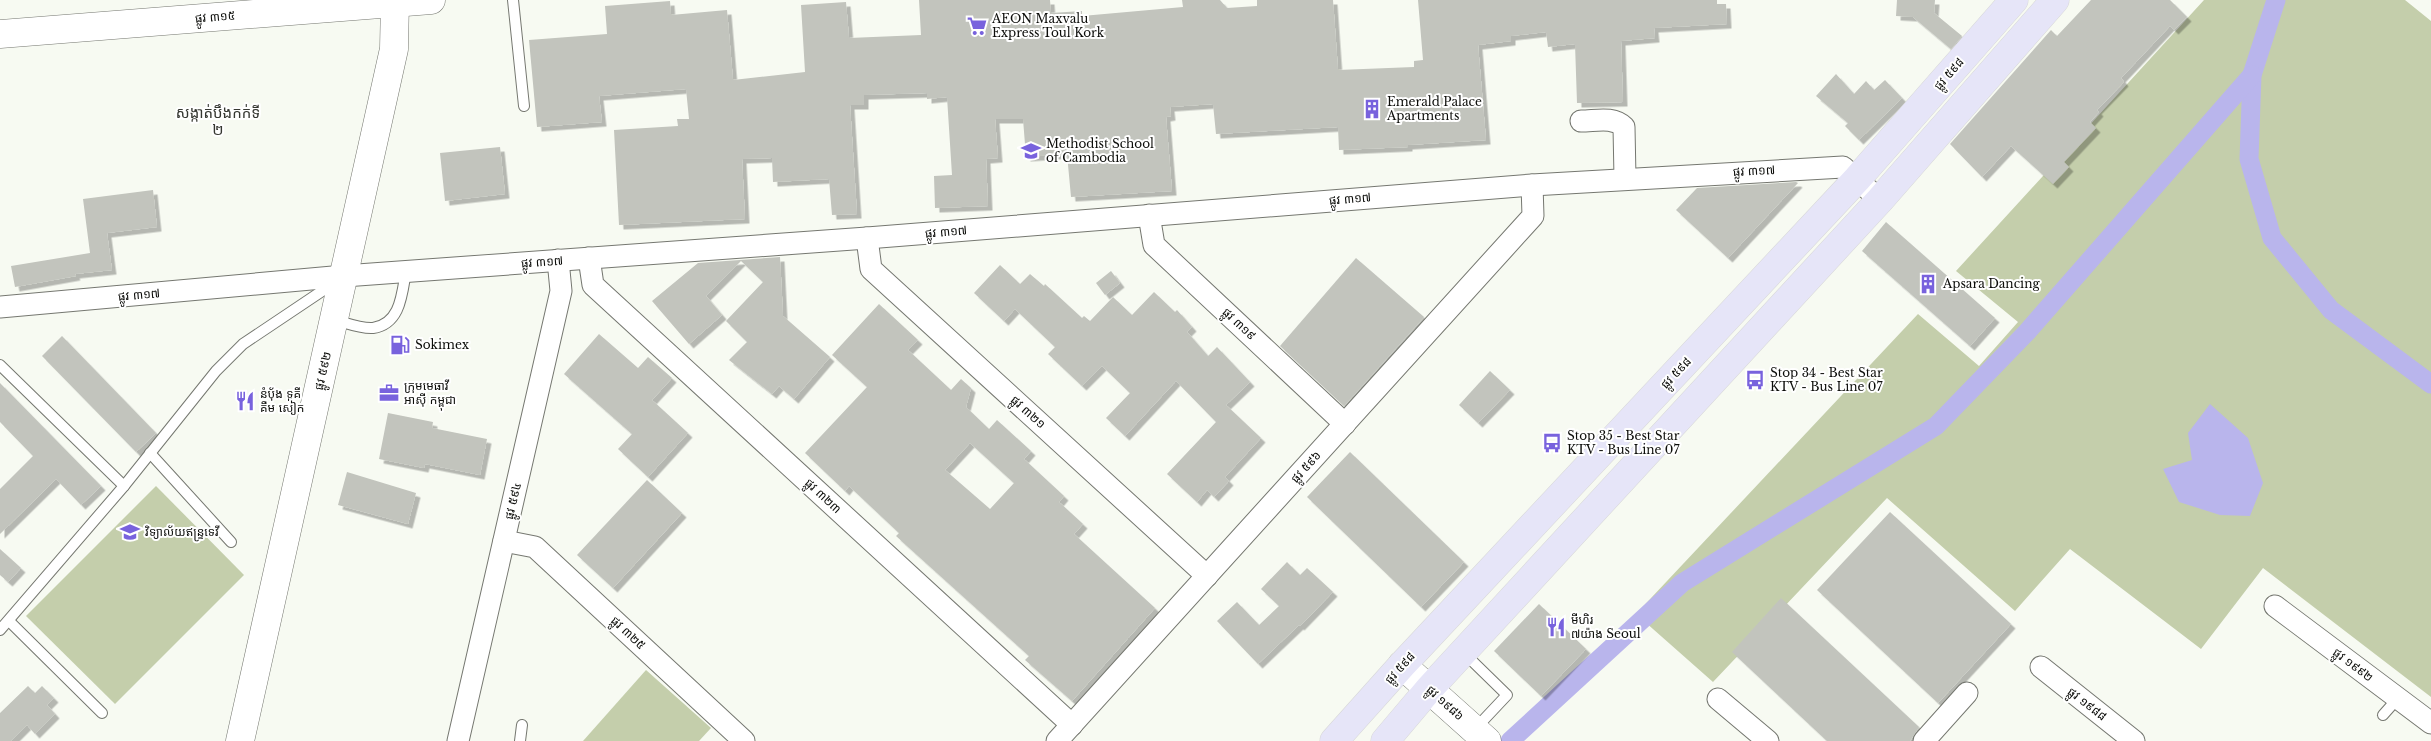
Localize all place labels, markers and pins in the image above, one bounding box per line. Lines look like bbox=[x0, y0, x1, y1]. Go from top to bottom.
place label: AEON Maxvalu Express Toul Kork bbox=[991, 11, 1105, 40]
supermarket icon: AEON Maxvalu Express Toul Kork bbox=[966, 15, 988, 37]
place label: Emerald Palace Apartments bbox=[1386, 94, 1482, 123]
building icon: Emerald Palace Apartments bbox=[1361, 98, 1383, 120]
place label: Methodist School of Cambodia bbox=[1046, 136, 1154, 165]
school or university icon: Methodist School of Cambodia bbox=[1020, 140, 1042, 162]
building icon: Apsara Dancing bbox=[1917, 273, 1939, 295]
place label: Apsara Dancing bbox=[1942, 276, 2040, 291]
fuel station icon: Sokimex bbox=[389, 334, 411, 356]
place label: Sokimex bbox=[415, 337, 470, 352]
place label: Stop 34 - Best Star KTV - Bus Line 07 bbox=[1770, 365, 1883, 394]
bus stop icon: Stop 34 - Best Star KTV - Bus Line 07 bbox=[1744, 369, 1766, 391]
place label: ក្រុមមេធាវី អាស៊ី កម្ពុជា bbox=[404, 378, 456, 411]
office icon: ក្រុមមេធាវី អាស៊ី កម្ពុជា bbox=[378, 382, 400, 404]
place label: នំប៉័ង ទួគី គឹម សៀក bbox=[260, 386, 304, 415]
restaurant icon: នំប៉័ង ទួគី គឹម សៀក bbox=[234, 390, 256, 412]
place label: Stop 35 - Best Star KTV - Bus Line 07 bbox=[1567, 428, 1680, 457]
bus stop icon: Stop 35 - Best Star KTV - Bus Line 07 bbox=[1541, 432, 1563, 454]
school or university icon: វិទ្យាល័យឥន្រ្ទទេវី bbox=[119, 521, 141, 543]
place label: វិទ្យាល័យឥន្រ្ទទេវី bbox=[145, 524, 220, 542]
place label: មីហិរ ៧យ៉ាង Seoul bbox=[1571, 612, 1641, 641]
restaurant icon: មីហិរ ៧យ៉ាង Seoul bbox=[1545, 616, 1567, 638]

